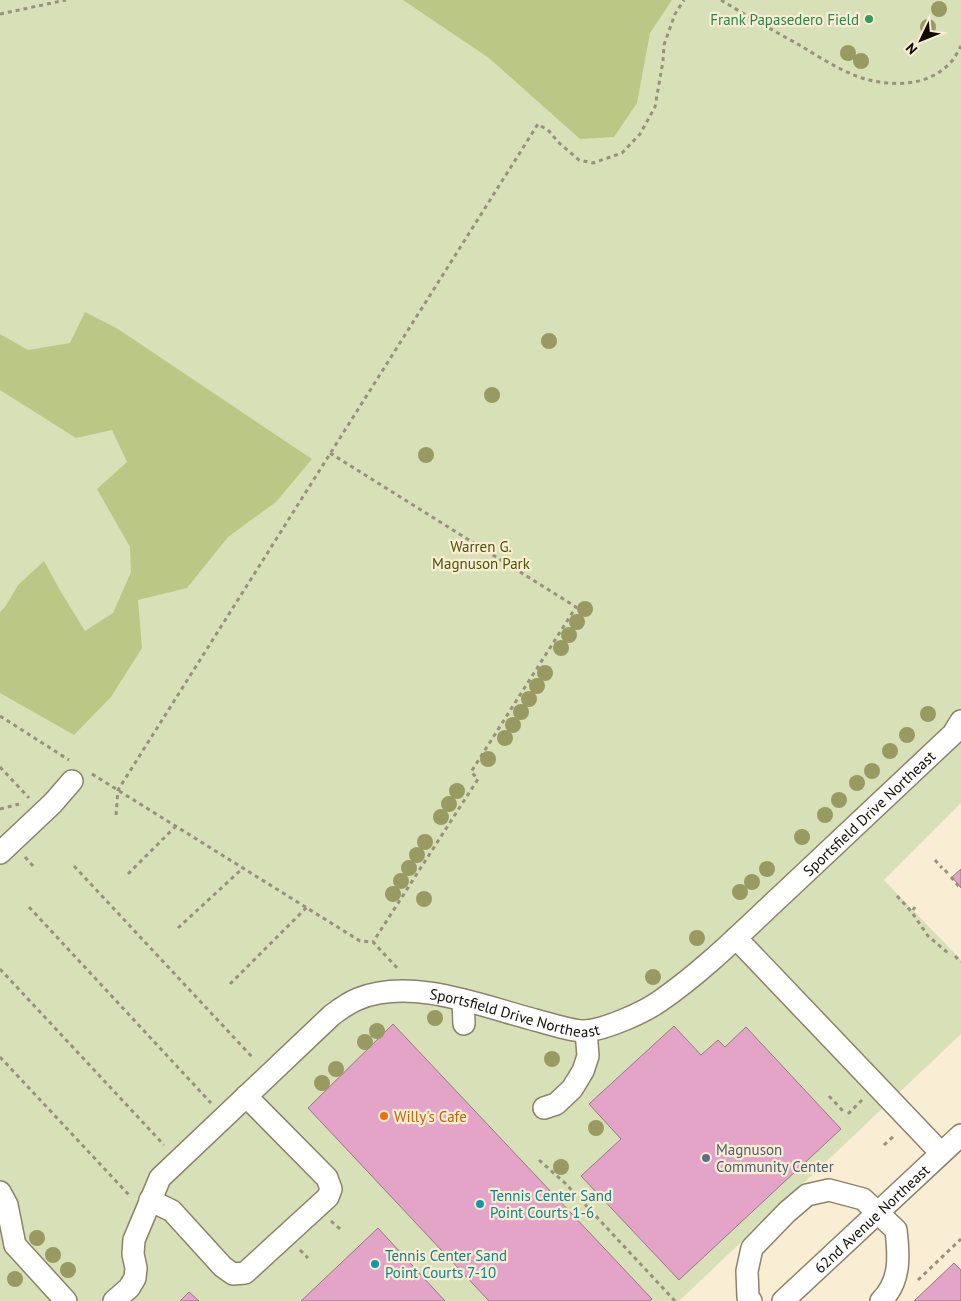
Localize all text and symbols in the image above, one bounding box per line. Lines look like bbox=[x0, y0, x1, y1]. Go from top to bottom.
place label: Frank Papasedero Field bbox=[710, 10, 859, 29]
marker: Frank Papasedero Field bbox=[863, 13, 875, 25]
north arrow bbox=[896, 15, 946, 65]
text: N bbox=[902, 39, 921, 58]
park label: Warren G. Magnuson Park bbox=[432, 537, 531, 573]
street label: Sportsfield Drive Northeast bbox=[799, 746, 939, 880]
street label: Sportsfield Drive Northeast bbox=[428, 984, 602, 1041]
place label: Willy's Cafe bbox=[394, 1107, 467, 1126]
marker: Willy's Cafe bbox=[378, 1110, 390, 1122]
place label: Magnuson Community Center bbox=[716, 1140, 834, 1176]
marker: Magnuson Community Center bbox=[700, 1152, 712, 1164]
street label: 62nd Avenue Northeast bbox=[810, 1160, 933, 1277]
place label: Tennis Center Sand Point Courts 1-6 bbox=[490, 1186, 612, 1222]
marker: Tennis Center Sand Point Courts 1-6 bbox=[474, 1198, 486, 1210]
place label: Tennis Center Sand Point Courts 7-10 bbox=[385, 1246, 507, 1282]
marker: Tennis Center Sand Point Courts 7-10 bbox=[369, 1258, 381, 1270]

